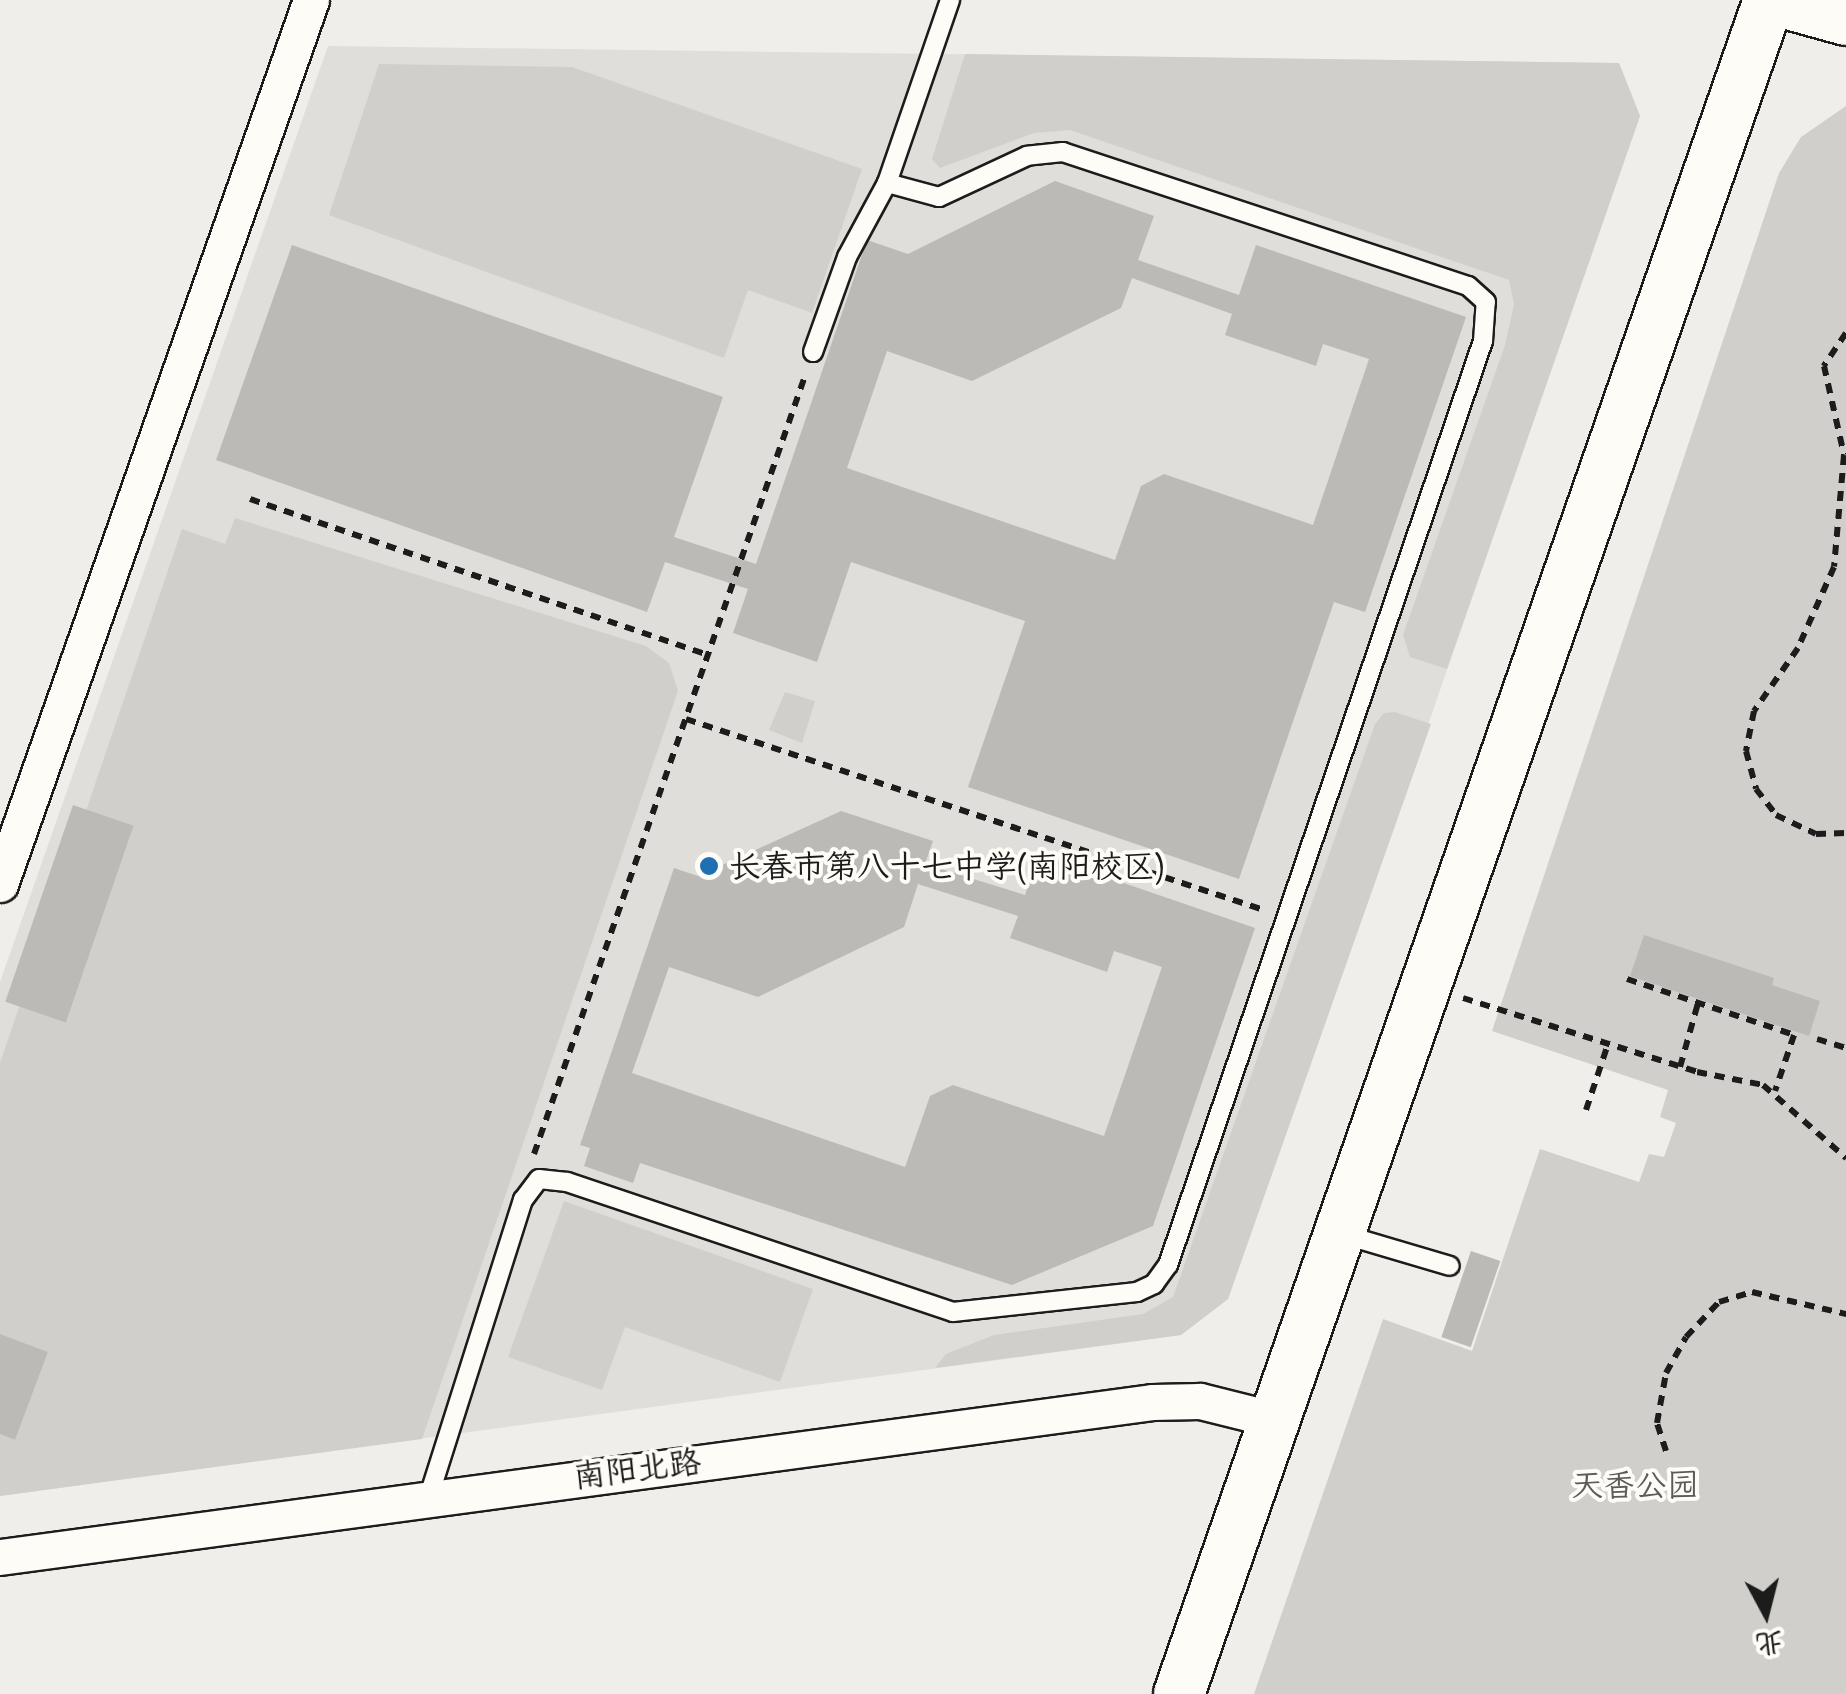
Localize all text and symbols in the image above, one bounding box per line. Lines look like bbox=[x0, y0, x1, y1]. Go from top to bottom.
place label: 长春市第八十七中学(南阳校区) bbox=[729, 847, 1164, 885]
marker: 长春市第八十七中学(南阳校区) bbox=[698, 855, 720, 877]
street label: 南阳北路 bbox=[571, 1442, 703, 1496]
park label: 天香公园 bbox=[1571, 1466, 1699, 1504]
north arrow bbox=[1716, 1564, 1816, 1664]
text: 北 bbox=[1754, 1624, 1786, 1663]

